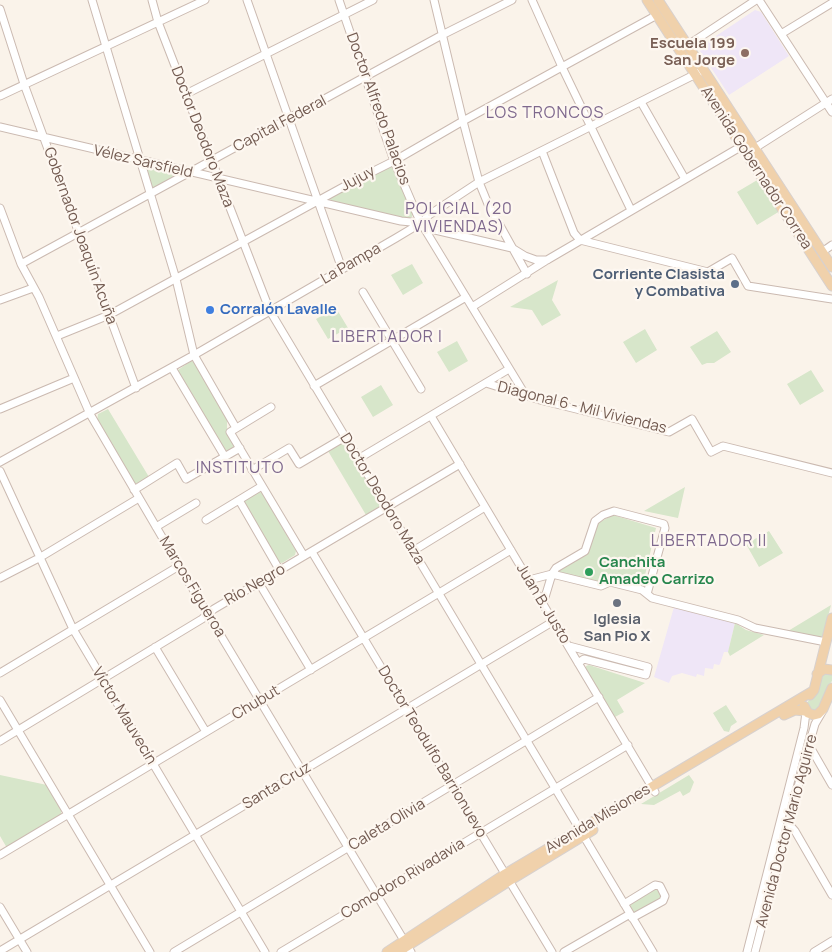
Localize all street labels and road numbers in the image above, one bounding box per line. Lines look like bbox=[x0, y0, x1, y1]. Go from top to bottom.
street label: Doctor Alfredo Palacios bbox=[342, 31, 414, 187]
street label: Doctor Deodoro Maza bbox=[167, 64, 237, 210]
street label: Avenida Gobernador Correa bbox=[697, 83, 815, 253]
street label: Capital Federal bbox=[230, 92, 330, 156]
street label: Vélez Sarsfield bbox=[92, 142, 194, 182]
street label: Gobernador Joaquín Acuña bbox=[40, 145, 120, 327]
street label: Jujuy bbox=[338, 162, 378, 196]
street label: La Pampa bbox=[318, 240, 384, 288]
street label: Diagonal 6 - Mil Viviendas bbox=[496, 378, 668, 438]
street label: Doctor Deodoro Maza bbox=[336, 430, 428, 568]
street label: Marcos Figueroa bbox=[155, 533, 229, 641]
street label: Río Negro bbox=[222, 560, 288, 610]
street label: Juan B. Justo bbox=[512, 561, 574, 647]
street label: Doctor Teodulfo Barrionuevo bbox=[374, 663, 490, 841]
street label: Víctor Mauvecín bbox=[88, 664, 160, 768]
street label: Chubut bbox=[229, 682, 283, 724]
street label: Avenida Doctor Mario Aguirre bbox=[752, 732, 822, 930]
street label: Santa Cruz bbox=[239, 759, 315, 813]
street label: Avenida Misiones bbox=[542, 781, 654, 857]
street label: Caleta Olivia bbox=[346, 795, 428, 855]
street label: Comodoro Rivadavia bbox=[338, 835, 468, 923]

